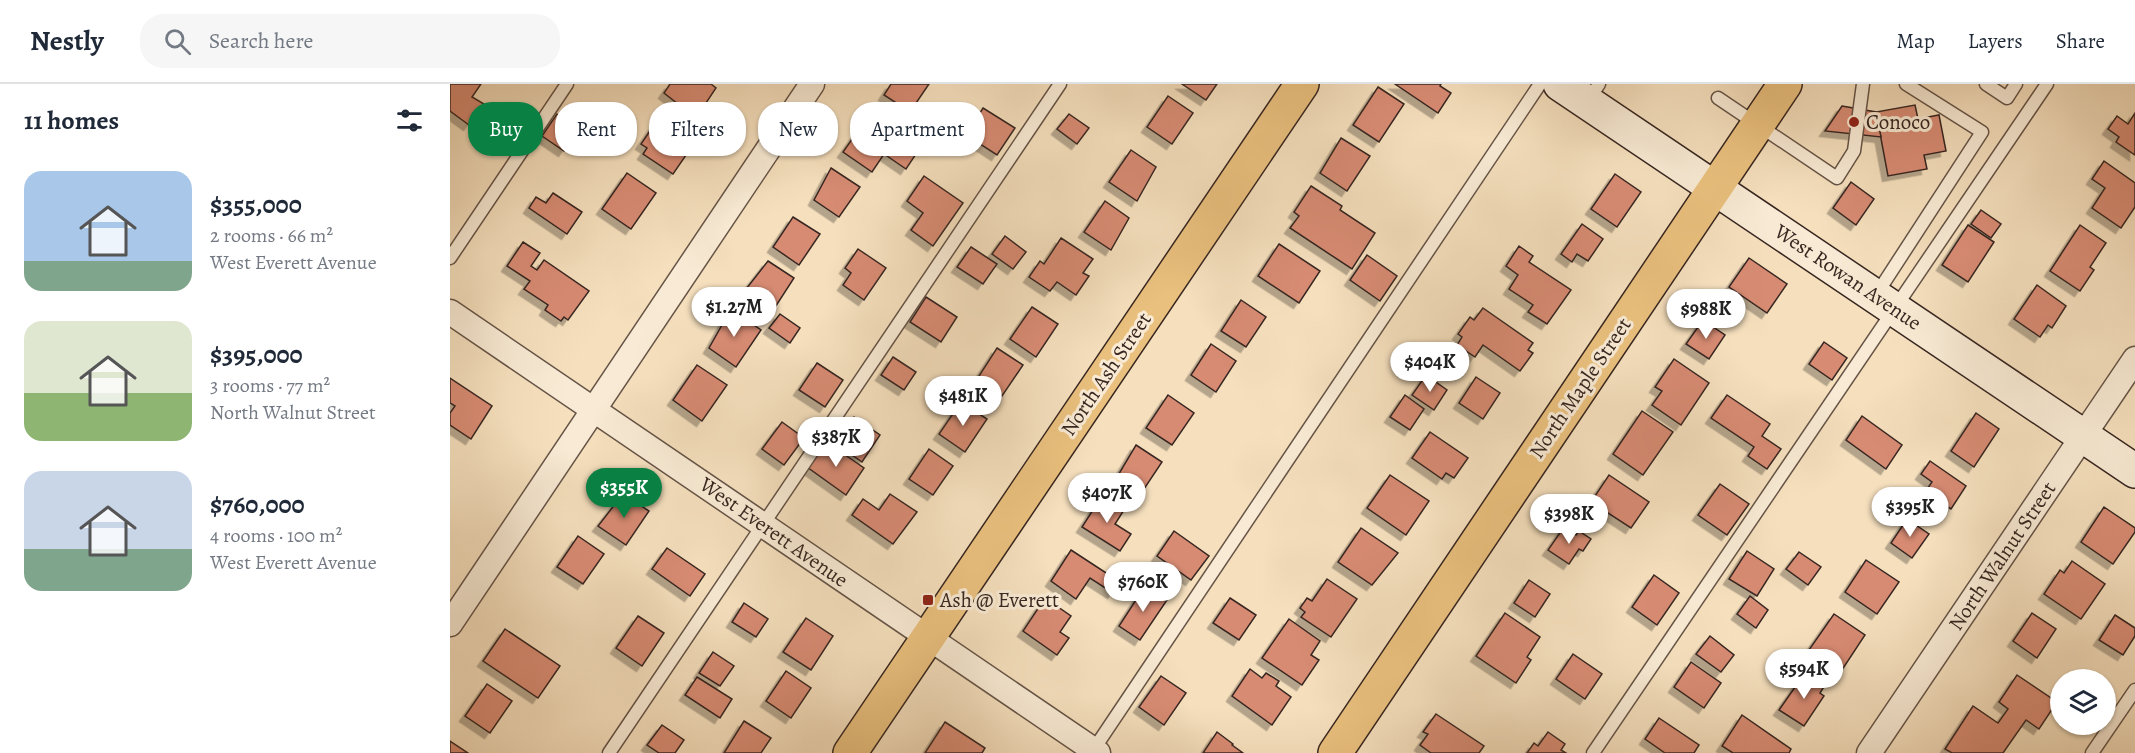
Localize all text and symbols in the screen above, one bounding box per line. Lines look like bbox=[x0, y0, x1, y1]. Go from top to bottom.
search box bbox=[140, 14, 560, 68]
text: Nestly bbox=[30, 22, 104, 60]
icon: search bbox=[161, 25, 194, 58]
text: Search here bbox=[209, 26, 313, 56]
text: Map bbox=[1896, 27, 1935, 55]
text: Layers bbox=[1968, 27, 2023, 55]
text: Share bbox=[2056, 27, 2105, 55]
chip: Buy bbox=[468, 102, 543, 156]
chip: Rent bbox=[555, 102, 637, 156]
chip: Filters bbox=[649, 102, 746, 156]
chip: New bbox=[758, 102, 838, 156]
chip: Apartment bbox=[850, 102, 985, 156]
text: 11 homes bbox=[24, 103, 119, 138]
icon: filters bbox=[393, 104, 426, 137]
place label: Conoco bbox=[1866, 108, 1930, 136]
marker: Conoco bbox=[1847, 115, 1861, 129]
text: $355,000 bbox=[210, 187, 302, 222]
icon: home bbox=[72, 195, 144, 267]
street label: West Rowan Avenue bbox=[1768, 217, 1927, 337]
text: 2 rooms · 66 m² bbox=[210, 222, 333, 249]
text: West Everett Avenue bbox=[210, 249, 377, 276]
pin: $1.27M bbox=[685, 287, 783, 338]
pin: $988K bbox=[1664, 289, 1748, 340]
text: $1.27M bbox=[706, 293, 763, 320]
text: $988K bbox=[1681, 295, 1731, 322]
street label: North Ash Street bbox=[1054, 307, 1158, 441]
street label: North Maple Street bbox=[1522, 312, 1638, 464]
text: $395,000 bbox=[210, 337, 303, 372]
pin: $404K bbox=[1388, 342, 1472, 393]
icon: home bbox=[72, 345, 144, 417]
text: $404K bbox=[1404, 348, 1456, 375]
text: 3 rooms · 77 m² bbox=[210, 372, 330, 399]
pin: $481K bbox=[921, 376, 1005, 427]
text: $481K bbox=[939, 382, 987, 409]
text: North Walnut Street bbox=[210, 399, 376, 426]
pin: $387K bbox=[794, 417, 878, 468]
text: $387K bbox=[811, 423, 861, 450]
pin: $355K bbox=[582, 468, 666, 519]
street label: West Everett Avenue bbox=[694, 470, 854, 594]
pin: $407K bbox=[1065, 473, 1149, 524]
text: $355K bbox=[600, 474, 648, 501]
street label: North Walnut Street bbox=[1942, 476, 2062, 636]
text: $407K bbox=[1082, 479, 1132, 506]
text: $760,000 bbox=[210, 487, 305, 522]
pin: $395K bbox=[1868, 487, 1952, 538]
text: $395K bbox=[1886, 493, 1934, 520]
pin: $398K bbox=[1527, 494, 1611, 545]
icon: home bbox=[72, 495, 144, 567]
text: $398K bbox=[1544, 500, 1594, 527]
text: 4 rooms · 100 m² bbox=[210, 522, 342, 549]
text: West Everett Avenue bbox=[210, 549, 377, 576]
pin: $760K bbox=[1101, 562, 1185, 613]
text: $760K bbox=[1118, 568, 1168, 595]
place label: Ash @ Everett bbox=[939, 586, 1059, 614]
marker: Ash @ Everett bbox=[921, 593, 935, 607]
pin: $594K bbox=[1762, 649, 1846, 700]
text: $594K bbox=[1779, 655, 1829, 682]
map controls bbox=[2050, 669, 2116, 735]
button: layers bbox=[2050, 669, 2116, 735]

